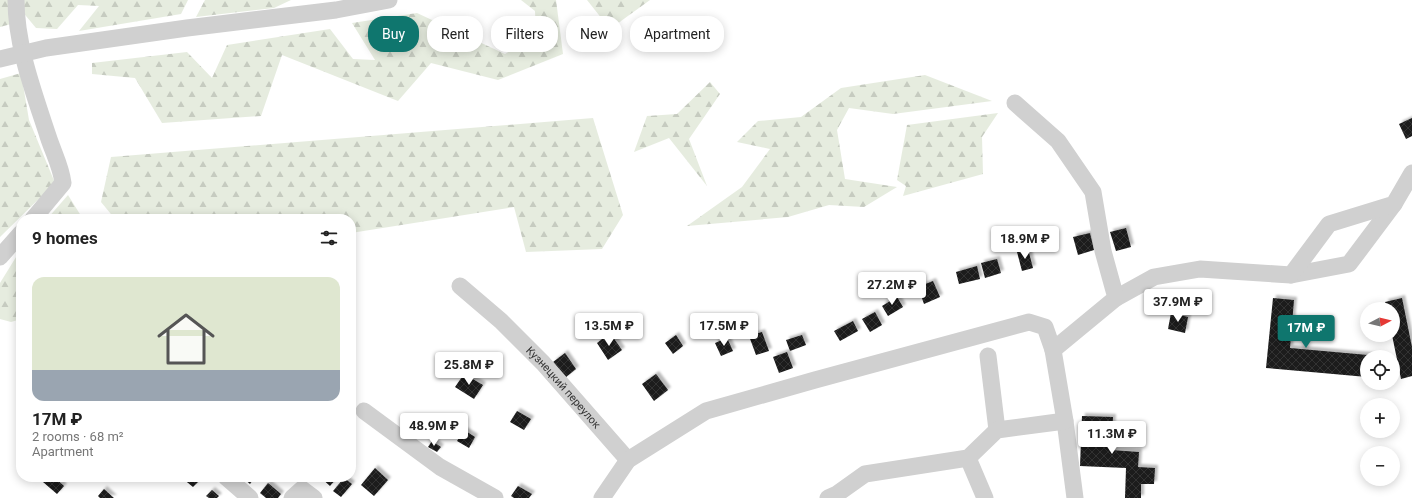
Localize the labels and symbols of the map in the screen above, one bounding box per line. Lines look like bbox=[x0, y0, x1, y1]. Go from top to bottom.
pin: 18.9M ₽ bbox=[988, 226, 1062, 260]
pin: 27.2M ₽ bbox=[855, 272, 929, 306]
pin: 37.9M ₽ bbox=[1141, 289, 1215, 323]
north arrow bbox=[1360, 302, 1400, 342]
pin: 13.5M ₽ bbox=[572, 313, 646, 347]
pin: 17.5M ₽ bbox=[687, 313, 761, 347]
pin: 17M ₽ bbox=[1278, 315, 1334, 349]
street label: Кузнецкий переулок bbox=[523, 344, 603, 431]
pin: 25.8M ₽ bbox=[432, 352, 506, 386]
pin: 48.9M ₽ bbox=[397, 413, 471, 447]
pin: 11.3M ₽ bbox=[1075, 421, 1149, 455]

